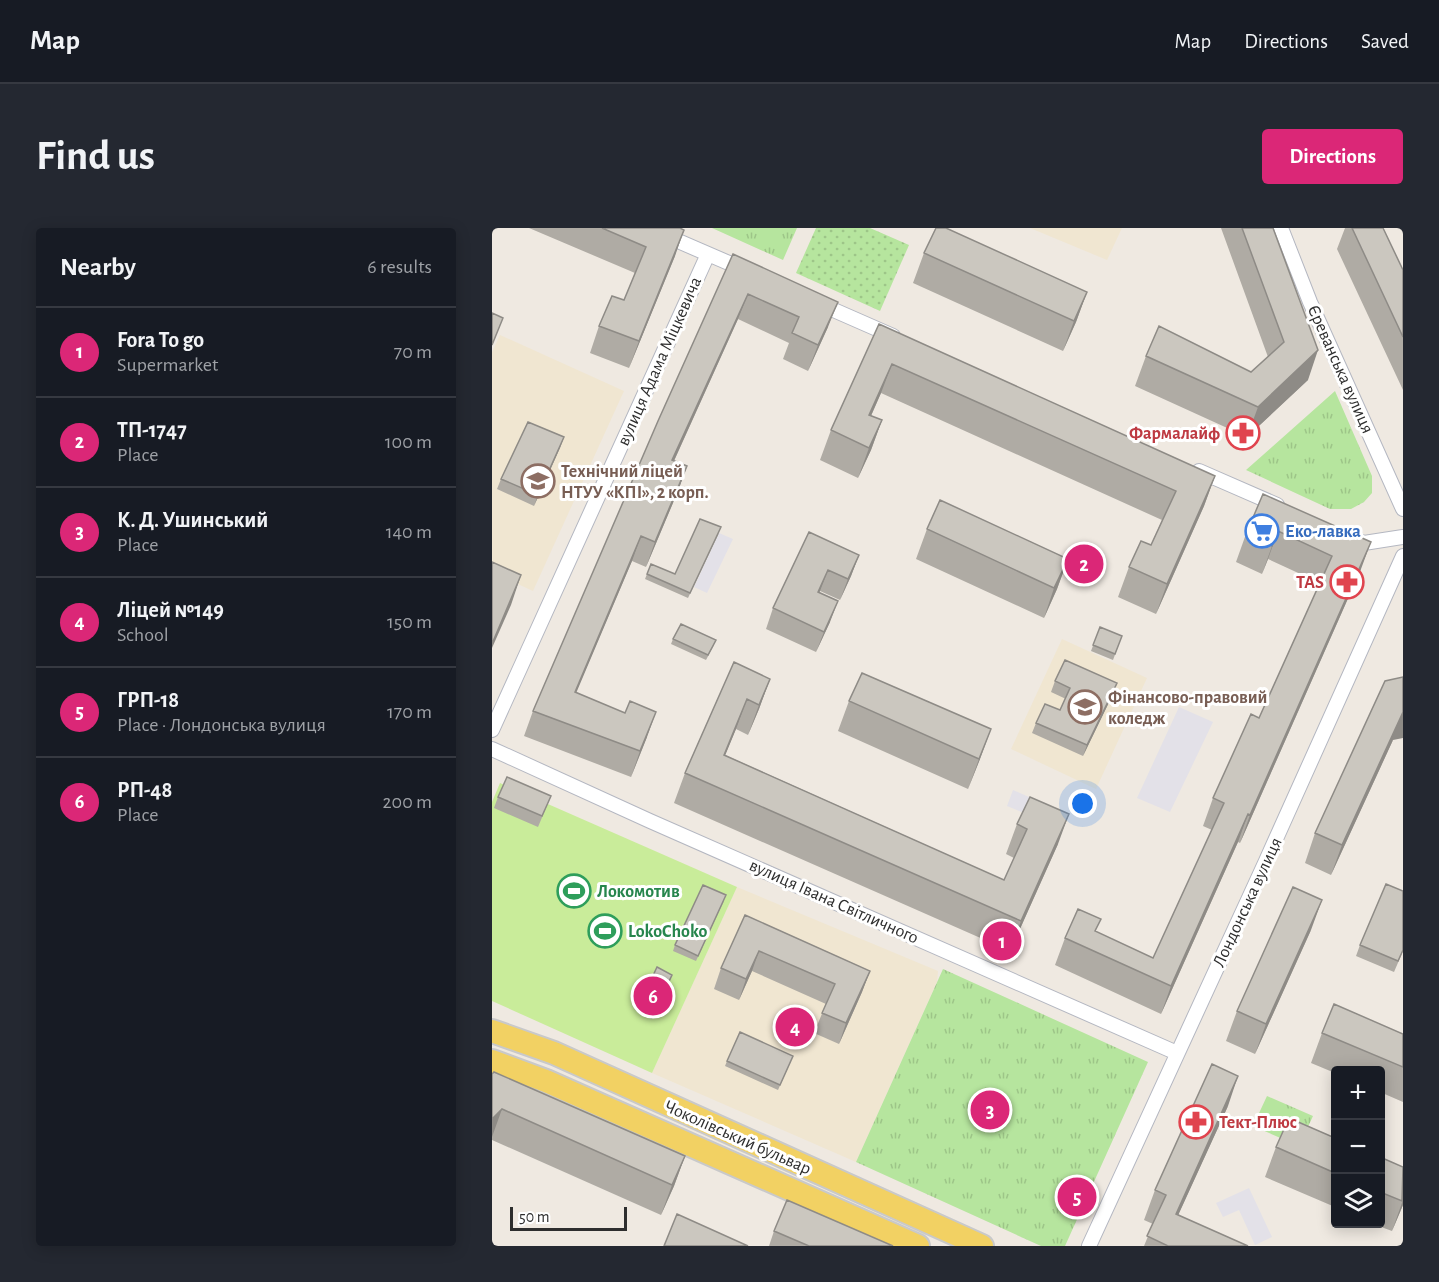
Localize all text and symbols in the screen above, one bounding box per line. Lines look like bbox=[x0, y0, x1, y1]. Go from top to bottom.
text: Map bbox=[30, 27, 80, 55]
text: Map bbox=[1175, 31, 1211, 52]
text: Directions bbox=[1244, 31, 1328, 52]
text: Saved bbox=[1361, 31, 1409, 52]
button: Directions bbox=[1262, 129, 1403, 184]
text: Find us bbox=[36, 135, 155, 177]
text: Nearby bbox=[60, 254, 136, 280]
text: 6 results bbox=[367, 257, 432, 277]
street label: вулиця Адама Міцкевича bbox=[614, 274, 705, 449]
street label: Єреванська вулиця bbox=[1304, 302, 1376, 436]
text: Fora To go bbox=[117, 329, 204, 351]
text: 1 bbox=[76, 342, 83, 362]
text: 70 m bbox=[394, 342, 432, 362]
text: Supermarket bbox=[117, 355, 218, 375]
pharmacy icon: Фармалайф bbox=[1225, 415, 1261, 451]
text: ТП-1747 bbox=[117, 419, 187, 441]
place label: Фармалайф bbox=[1129, 425, 1220, 443]
text: 2 bbox=[75, 432, 84, 452]
text: 100 m bbox=[385, 432, 432, 452]
text: Place bbox=[117, 445, 158, 465]
school or university icon: Технічний ліцей НТУУ «КПІ», 2 корп. bbox=[520, 463, 556, 499]
place label: Технічний ліцей НТУУ «КПІ», 2 корп. bbox=[561, 463, 709, 502]
text: К. Д. Ушинський bbox=[117, 509, 268, 531]
supermarket icon: Еко-лавка bbox=[1244, 513, 1280, 549]
text: 3 bbox=[75, 522, 84, 542]
text: 140 m bbox=[386, 522, 432, 542]
place label: Еко-лавка bbox=[1285, 523, 1361, 541]
text: Place bbox=[117, 535, 158, 555]
pin: 2 bbox=[1064, 542, 1104, 586]
pharmacy icon: TAS bbox=[1329, 564, 1365, 600]
place label: TAS bbox=[1296, 574, 1324, 592]
text: Ліцей №149 bbox=[117, 599, 224, 621]
text: 4 bbox=[74, 612, 85, 632]
text: 150 m bbox=[387, 612, 432, 632]
text: School bbox=[117, 625, 169, 645]
text: ГРП-18 bbox=[117, 689, 179, 711]
school or university icon: Фінансово-правовий коледж bbox=[1067, 689, 1103, 725]
place label: Фінансово-правовий коледж bbox=[1108, 689, 1267, 728]
text: 5 bbox=[75, 702, 84, 722]
text: 170 m bbox=[387, 702, 432, 722]
text: Place · Лондонська вулиця bbox=[117, 715, 326, 735]
text: РП-48 bbox=[117, 779, 172, 801]
your location bbox=[1068, 789, 1097, 818]
text: 6 bbox=[75, 792, 84, 812]
text: 200 m bbox=[382, 792, 432, 812]
text: Place bbox=[117, 805, 158, 825]
street label: Лондонська вулиця bbox=[1210, 835, 1286, 970]
street label: вулиця Івана Світличного bbox=[746, 856, 921, 947]
sports icon: Локомотив bbox=[556, 873, 592, 909]
place label: Локомотив bbox=[597, 883, 680, 901]
sports icon: LokoChoko bbox=[587, 913, 623, 949]
pin: 1 bbox=[982, 918, 1022, 964]
place label: LokoChoko bbox=[628, 923, 708, 941]
pin: 6 bbox=[634, 974, 672, 1018]
pin: 4 bbox=[776, 1004, 814, 1050]
map controls bbox=[1331, 1066, 1385, 1228]
button: + bbox=[1331, 1066, 1385, 1120]
pin: 3 bbox=[970, 1088, 1010, 1132]
street label: Чоколівський бульвар bbox=[662, 1097, 814, 1178]
pharmacy icon: Тект-Плюс bbox=[1178, 1104, 1214, 1140]
place label: Тект-Плюс bbox=[1219, 1114, 1297, 1132]
button: − bbox=[1331, 1120, 1385, 1174]
pin: 5 bbox=[1058, 1174, 1096, 1220]
button: layers bbox=[1331, 1174, 1385, 1228]
scale bar bbox=[510, 1204, 627, 1232]
text: 50 m bbox=[519, 1209, 550, 1225]

